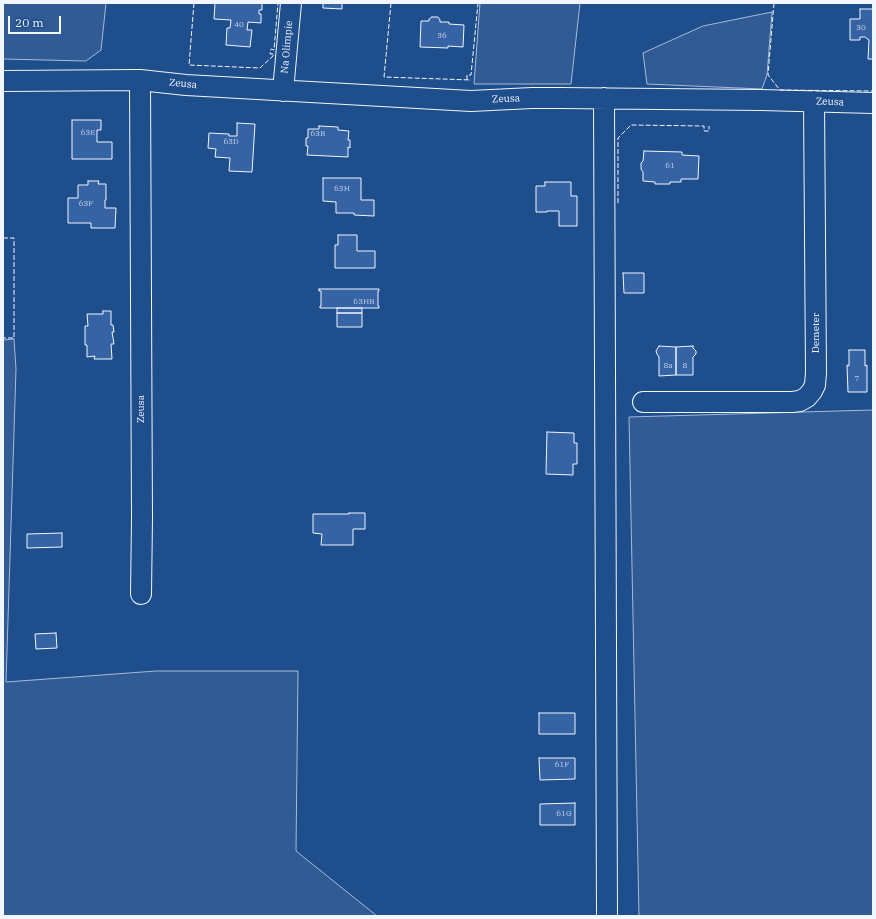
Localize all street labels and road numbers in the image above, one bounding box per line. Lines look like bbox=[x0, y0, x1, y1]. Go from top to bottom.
street label: Na Olimpie bbox=[279, 20, 295, 74]
street label: Zeusa bbox=[168, 77, 198, 91]
street label: Zeusa bbox=[492, 92, 520, 106]
street label: Zeusa bbox=[816, 96, 844, 108]
street label: Demeter bbox=[810, 313, 822, 353]
street label: Zeusa bbox=[135, 395, 147, 423]

